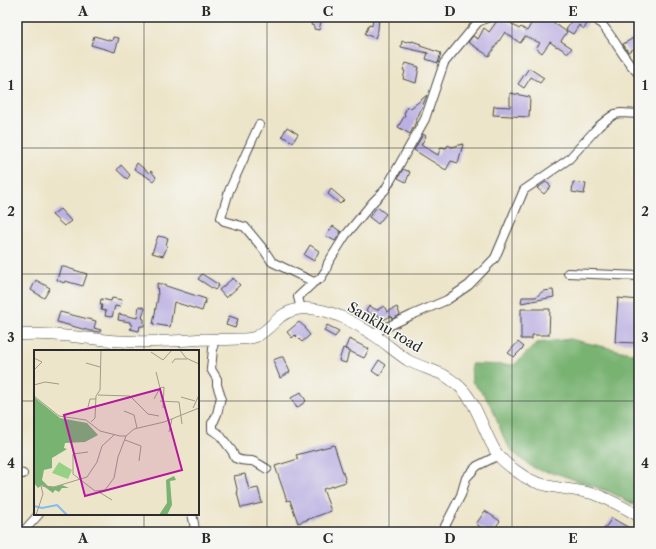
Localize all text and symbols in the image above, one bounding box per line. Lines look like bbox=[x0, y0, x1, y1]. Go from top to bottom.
text: A bbox=[77, 3, 89, 19]
text: B bbox=[201, 3, 211, 19]
text: C bbox=[323, 3, 333, 19]
text: D bbox=[444, 3, 456, 19]
text: E bbox=[568, 3, 578, 19]
text: 1 bbox=[8, 77, 14, 93]
text: 1 bbox=[642, 77, 648, 93]
text: 2 bbox=[7, 203, 15, 219]
text: 2 bbox=[641, 203, 649, 219]
street label: Sankhu road bbox=[344, 298, 426, 357]
text: 3 bbox=[7, 329, 15, 345]
text: 3 bbox=[641, 329, 649, 345]
inset map bbox=[34, 350, 199, 515]
text: 4 bbox=[7, 455, 15, 471]
text: 4 bbox=[641, 455, 649, 471]
text: A bbox=[77, 530, 89, 546]
text: B bbox=[201, 530, 211, 546]
text: C bbox=[323, 530, 333, 546]
text: D bbox=[444, 530, 456, 546]
text: E bbox=[568, 530, 578, 546]

